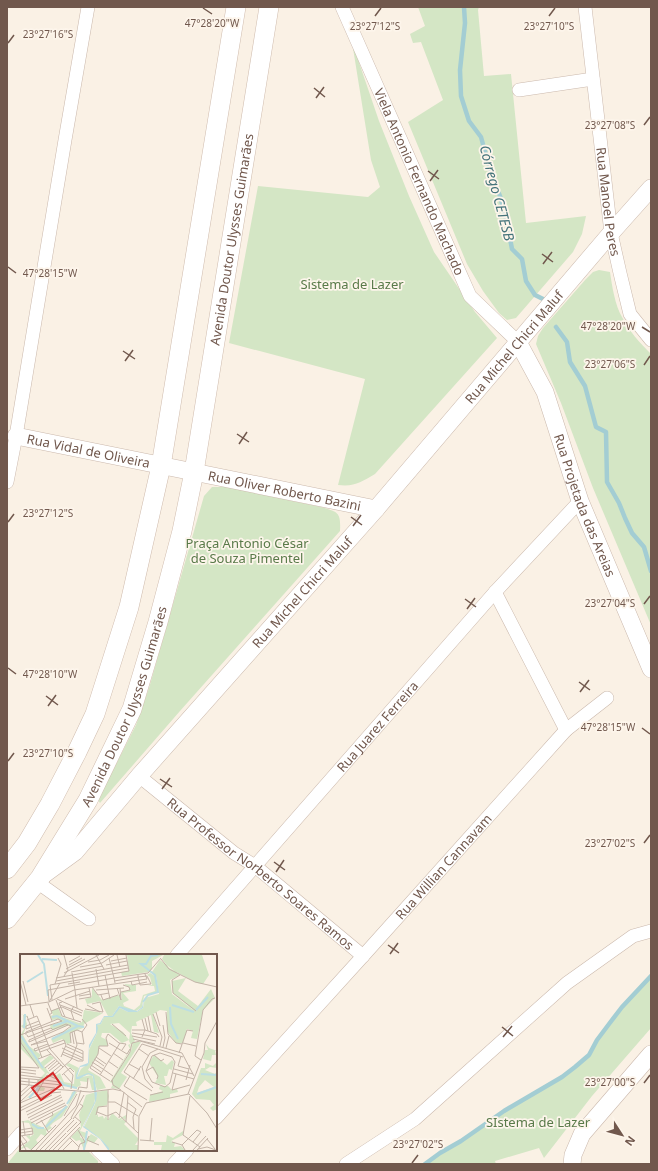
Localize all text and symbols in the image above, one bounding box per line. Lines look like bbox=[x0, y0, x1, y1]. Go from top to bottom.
text: 47°28'20"W bbox=[185, 16, 240, 30]
text: 23°27'12"S bbox=[350, 19, 401, 33]
text: 23°27'10"S bbox=[524, 19, 575, 33]
text: 23°27'16"S bbox=[23, 27, 74, 41]
street label: Viela Antonio Fernando Machado bbox=[370, 85, 469, 278]
text: 23°27'08"S bbox=[585, 118, 636, 132]
street label: Avenida Doutor Ulysses Guimarães bbox=[206, 132, 257, 347]
water label: Córrego CETESB bbox=[476, 143, 520, 244]
street label: Rua Manoel Peres bbox=[592, 146, 625, 258]
text: 47°28'15"W bbox=[23, 266, 78, 280]
park label: Sistema de Lazer bbox=[300, 275, 404, 293]
street label: Rua Michel Chicri Maluf bbox=[461, 285, 568, 407]
text: 47°28'20"W bbox=[581, 319, 636, 333]
text: 23°27'06"S bbox=[585, 357, 636, 371]
street label: Rua Vidal de Oliveira bbox=[25, 429, 152, 472]
street label: Rua Projetada das Areias bbox=[550, 431, 620, 580]
street label: Rua Oliver Roberto Bazini bbox=[206, 466, 363, 515]
text: 23°27'12"S bbox=[23, 506, 74, 520]
street label: Rua Michel Chicri Maluf bbox=[248, 531, 358, 652]
park label: Praça Antonio César de Souza Pimentel bbox=[185, 534, 309, 567]
text: 23°27'04"S bbox=[585, 596, 636, 610]
street label: Avenida Doutor Ulysses Guimarães bbox=[77, 604, 171, 810]
text: 47°28'10"W bbox=[23, 667, 78, 681]
street label: Rua Juarez Ferreira bbox=[333, 677, 422, 776]
text: 47°28'15"W bbox=[581, 720, 636, 734]
text: 23°27'10"S bbox=[23, 746, 74, 760]
street label: Rua Professor Norberto Soares Ramos bbox=[163, 793, 358, 954]
street label: Rua Willian Cannavam bbox=[391, 810, 496, 923]
text: 23°27'02"S bbox=[585, 836, 636, 850]
inset map bbox=[20, 954, 217, 1151]
text: 23°27'00"S bbox=[585, 1075, 636, 1089]
park label: SIstema de Lazer bbox=[486, 1113, 591, 1131]
north arrow bbox=[602, 1115, 642, 1155]
text: N bbox=[622, 1133, 639, 1149]
text: 23°27'02"S bbox=[393, 1137, 444, 1151]

